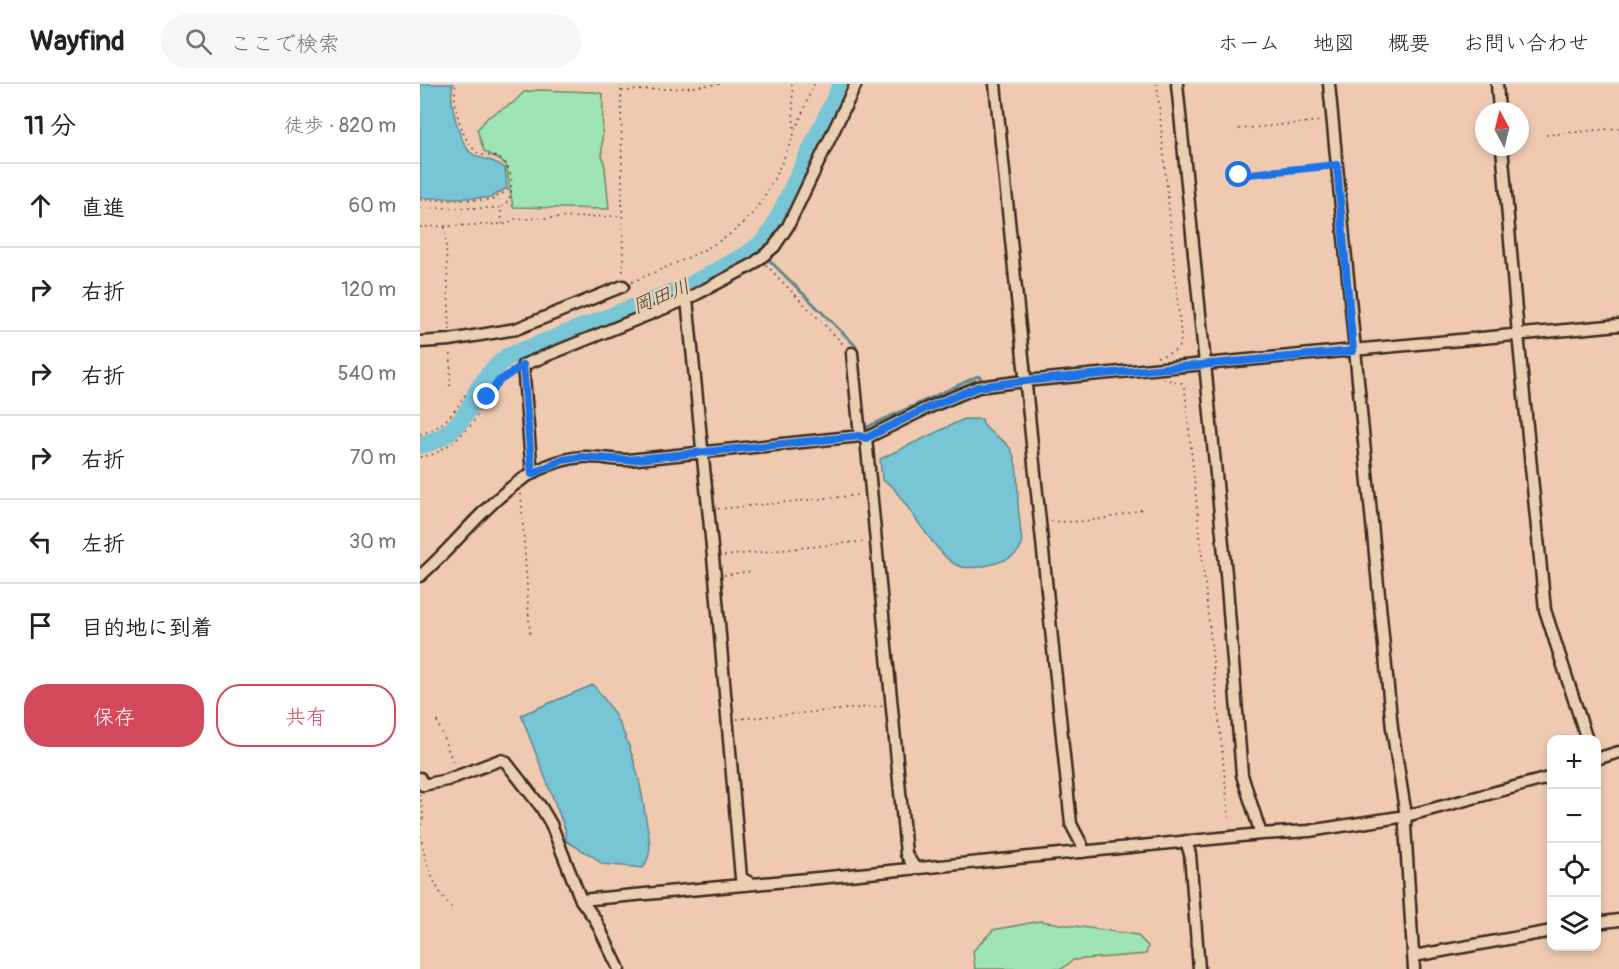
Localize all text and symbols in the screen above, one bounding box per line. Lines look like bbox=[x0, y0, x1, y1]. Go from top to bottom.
search box bbox=[161, 14, 581, 68]
text: Wayfind bbox=[30, 24, 125, 59]
icon: search bbox=[182, 25, 215, 58]
text: ここで検索 bbox=[230, 30, 340, 58]
text: ホーム bbox=[1218, 30, 1280, 57]
text: 地図 bbox=[1313, 30, 1355, 57]
text: 概要 bbox=[1388, 30, 1430, 57]
text: お問い合わせ bbox=[1463, 30, 1589, 57]
north arrow bbox=[1475, 102, 1529, 156]
text: 11 分 bbox=[24, 110, 76, 142]
text: 徒歩 · 820 m bbox=[284, 113, 396, 138]
route start bbox=[1225, 161, 1251, 187]
icon: ahead bbox=[24, 189, 57, 222]
text: 60 m bbox=[349, 193, 396, 218]
text: 直進 bbox=[81, 194, 125, 222]
icon: right bbox=[24, 273, 57, 306]
water label: 岡田川 bbox=[629, 274, 694, 319]
text: 120 m bbox=[341, 277, 396, 302]
text: 右折 bbox=[81, 278, 125, 306]
icon: right bbox=[24, 357, 57, 390]
text: 540 m bbox=[338, 361, 396, 386]
text: 右折 bbox=[81, 362, 125, 390]
route end bbox=[473, 383, 499, 409]
icon: right bbox=[24, 441, 57, 474]
text: 70 m bbox=[350, 445, 396, 470]
text: 右折 bbox=[81, 446, 125, 474]
icon: left bbox=[24, 525, 57, 558]
text: 30 m bbox=[349, 529, 396, 554]
text: 左折 bbox=[81, 530, 125, 558]
icon: arrive bbox=[24, 609, 57, 642]
text: 目的地に到着 bbox=[81, 614, 213, 642]
button: 保存 bbox=[24, 684, 204, 747]
button: 共有 bbox=[216, 684, 396, 747]
map controls bbox=[1547, 735, 1601, 951]
button: + bbox=[1547, 735, 1601, 789]
button: − bbox=[1547, 789, 1601, 843]
button: locate bbox=[1547, 843, 1601, 897]
button: layers bbox=[1547, 897, 1601, 951]

